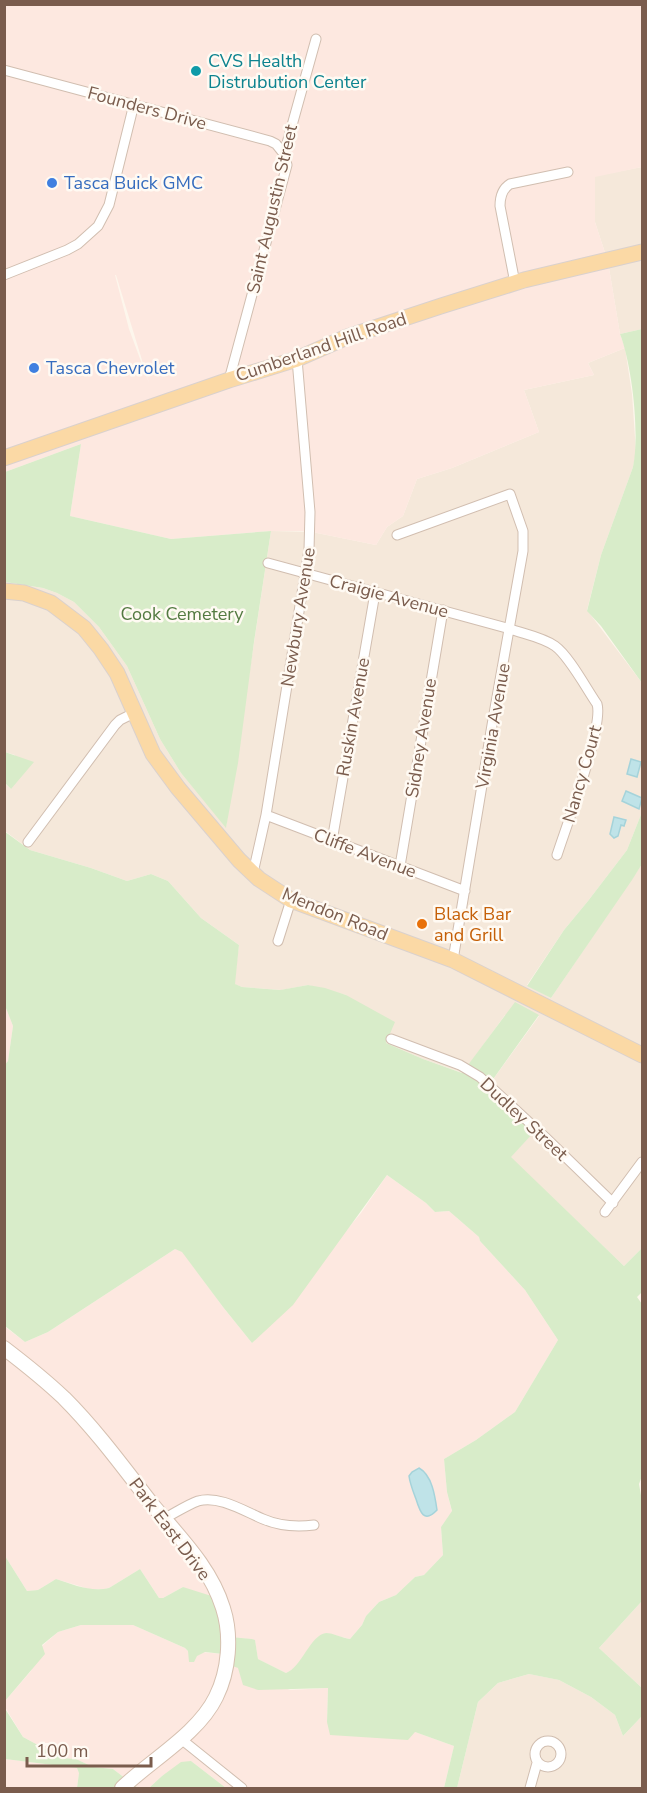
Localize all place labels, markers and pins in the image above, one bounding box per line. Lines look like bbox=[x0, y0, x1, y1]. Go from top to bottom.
place label: CVS Health Distrubution Center bbox=[208, 49, 367, 94]
marker: CVS Health Distrubution Center bbox=[189, 64, 203, 78]
place label: Tasca Buick GMC bbox=[64, 171, 203, 195]
marker: Tasca Buick GMC bbox=[45, 176, 59, 190]
place label: Tasca Chevrolet bbox=[46, 356, 175, 380]
marker: Tasca Chevrolet bbox=[27, 361, 41, 375]
place label: Black Bar and Grill bbox=[434, 902, 512, 947]
marker: Black Bar and Grill bbox=[415, 917, 429, 931]

